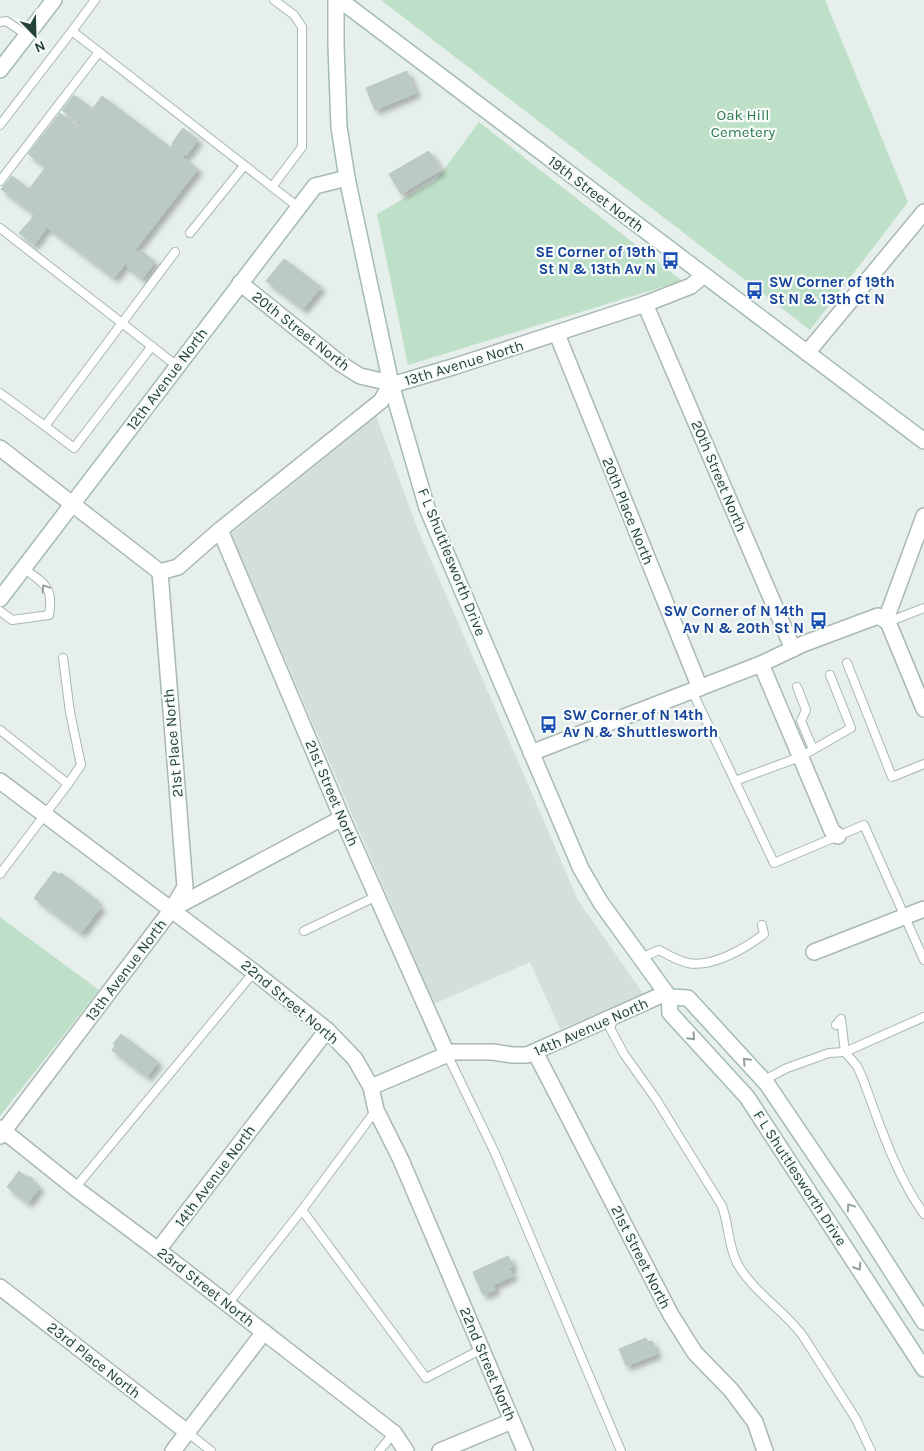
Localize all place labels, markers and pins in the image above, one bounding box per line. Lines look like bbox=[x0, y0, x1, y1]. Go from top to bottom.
place label: SE Corner of 19th St N & 13th Av N bbox=[535, 243, 656, 278]
bus stop icon: SE Corner of 19th St N & 13th Av N bbox=[660, 251, 680, 271]
place label: SW Corner of 19th St N & 13th Ct N bbox=[769, 273, 895, 308]
bus stop icon: SW Corner of 19th St N & 13th Ct N bbox=[745, 281, 765, 301]
place label: SW Corner of N 14th Av N & 20th St N bbox=[664, 602, 804, 637]
bus stop icon: SW Corner of N 14th Av N & 20th St N bbox=[808, 610, 828, 630]
place label: SW Corner of N 14th Av N & Shuttlesworth bbox=[563, 706, 718, 741]
bus stop icon: SW Corner of N 14th Av N & Shuttlesworth bbox=[539, 714, 559, 734]

